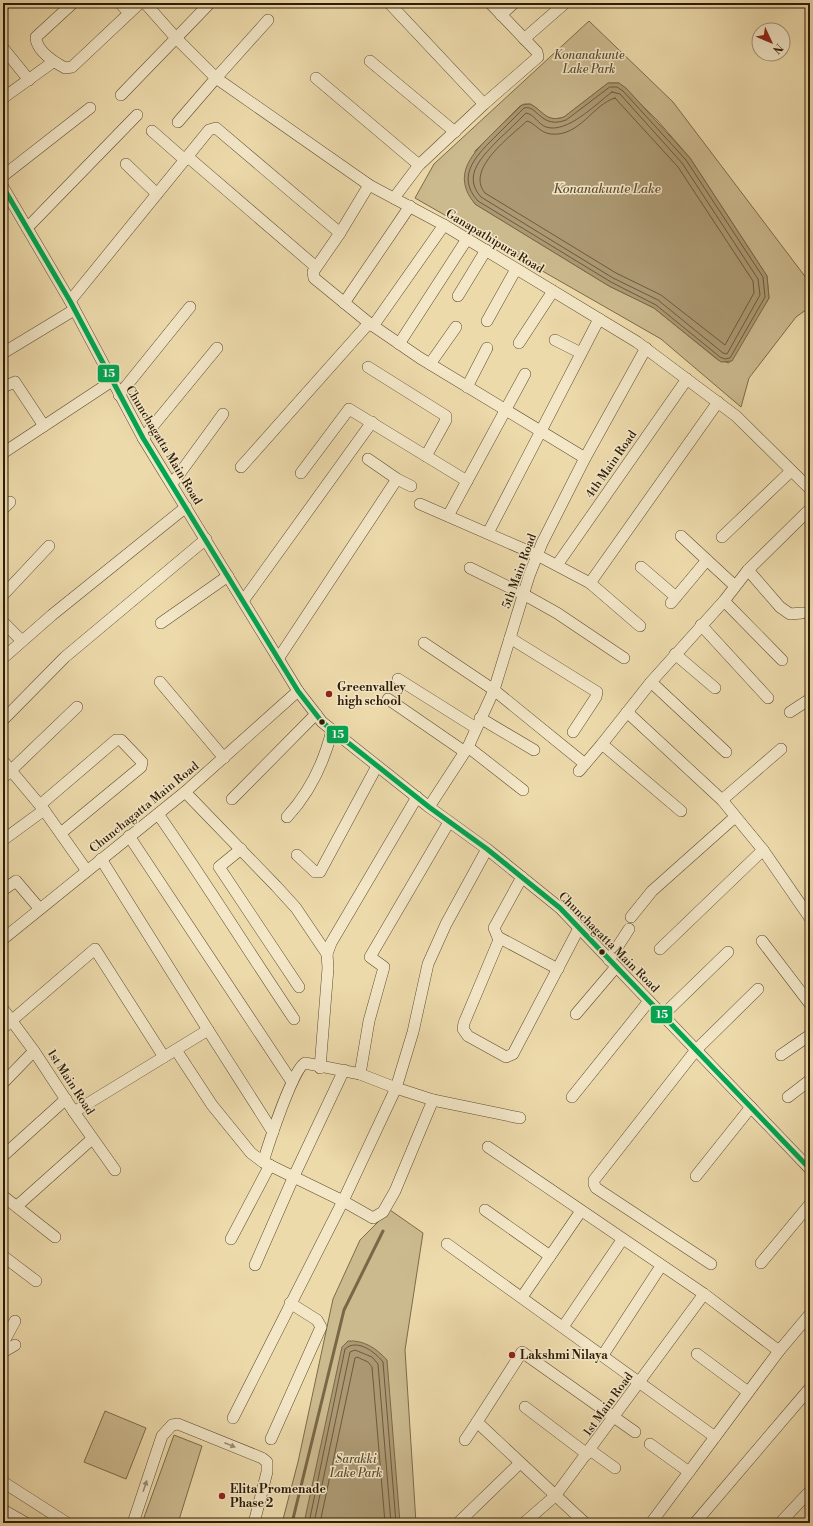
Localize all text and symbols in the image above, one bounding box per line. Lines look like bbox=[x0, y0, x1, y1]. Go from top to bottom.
north arrow bbox=[751, 22, 791, 62]
text: N bbox=[769, 40, 786, 56]
park label: Konanakunte Lake Park bbox=[553, 48, 625, 77]
water label: Konanakunte Lake bbox=[553, 181, 661, 197]
street label: Ganapathipura Road bbox=[443, 206, 547, 277]
line badge: 15 bbox=[97, 364, 120, 383]
text: 15 bbox=[103, 367, 115, 381]
street label: Chunchagatta Main Road bbox=[122, 383, 205, 508]
street label: 4th Main Road bbox=[583, 427, 640, 501]
street label: 5th Main Road bbox=[499, 531, 540, 611]
place label: Greenvalley high school bbox=[337, 680, 407, 709]
marker: Greenvalley high school bbox=[324, 689, 334, 699]
unlabelled marker bbox=[317, 717, 327, 727]
line badge: 15 bbox=[326, 725, 349, 744]
text: 15 bbox=[332, 728, 344, 742]
street label: Chunchagatta Main Road bbox=[87, 759, 202, 856]
street label: Chunchagatta Main Road bbox=[555, 889, 662, 996]
unlabelled marker bbox=[597, 947, 607, 957]
line badge: 15 bbox=[650, 1005, 673, 1024]
text: 15 bbox=[656, 1008, 668, 1022]
street label: 1st Main Road bbox=[44, 1047, 97, 1118]
place label: Lakshmi Nilaya bbox=[520, 1348, 608, 1363]
marker: Lakshmi Nilaya bbox=[507, 1350, 517, 1360]
street label: 1st Main Road bbox=[580, 1369, 637, 1439]
one-way arrow bbox=[225, 1442, 237, 1448]
park label: Sarakki Lake Park bbox=[329, 1452, 382, 1481]
one-way arrow bbox=[142, 1480, 148, 1492]
place label: Elita Promenade Phase 2 bbox=[230, 1482, 327, 1511]
marker: Elita Promenade Phase 2 bbox=[217, 1491, 227, 1501]

